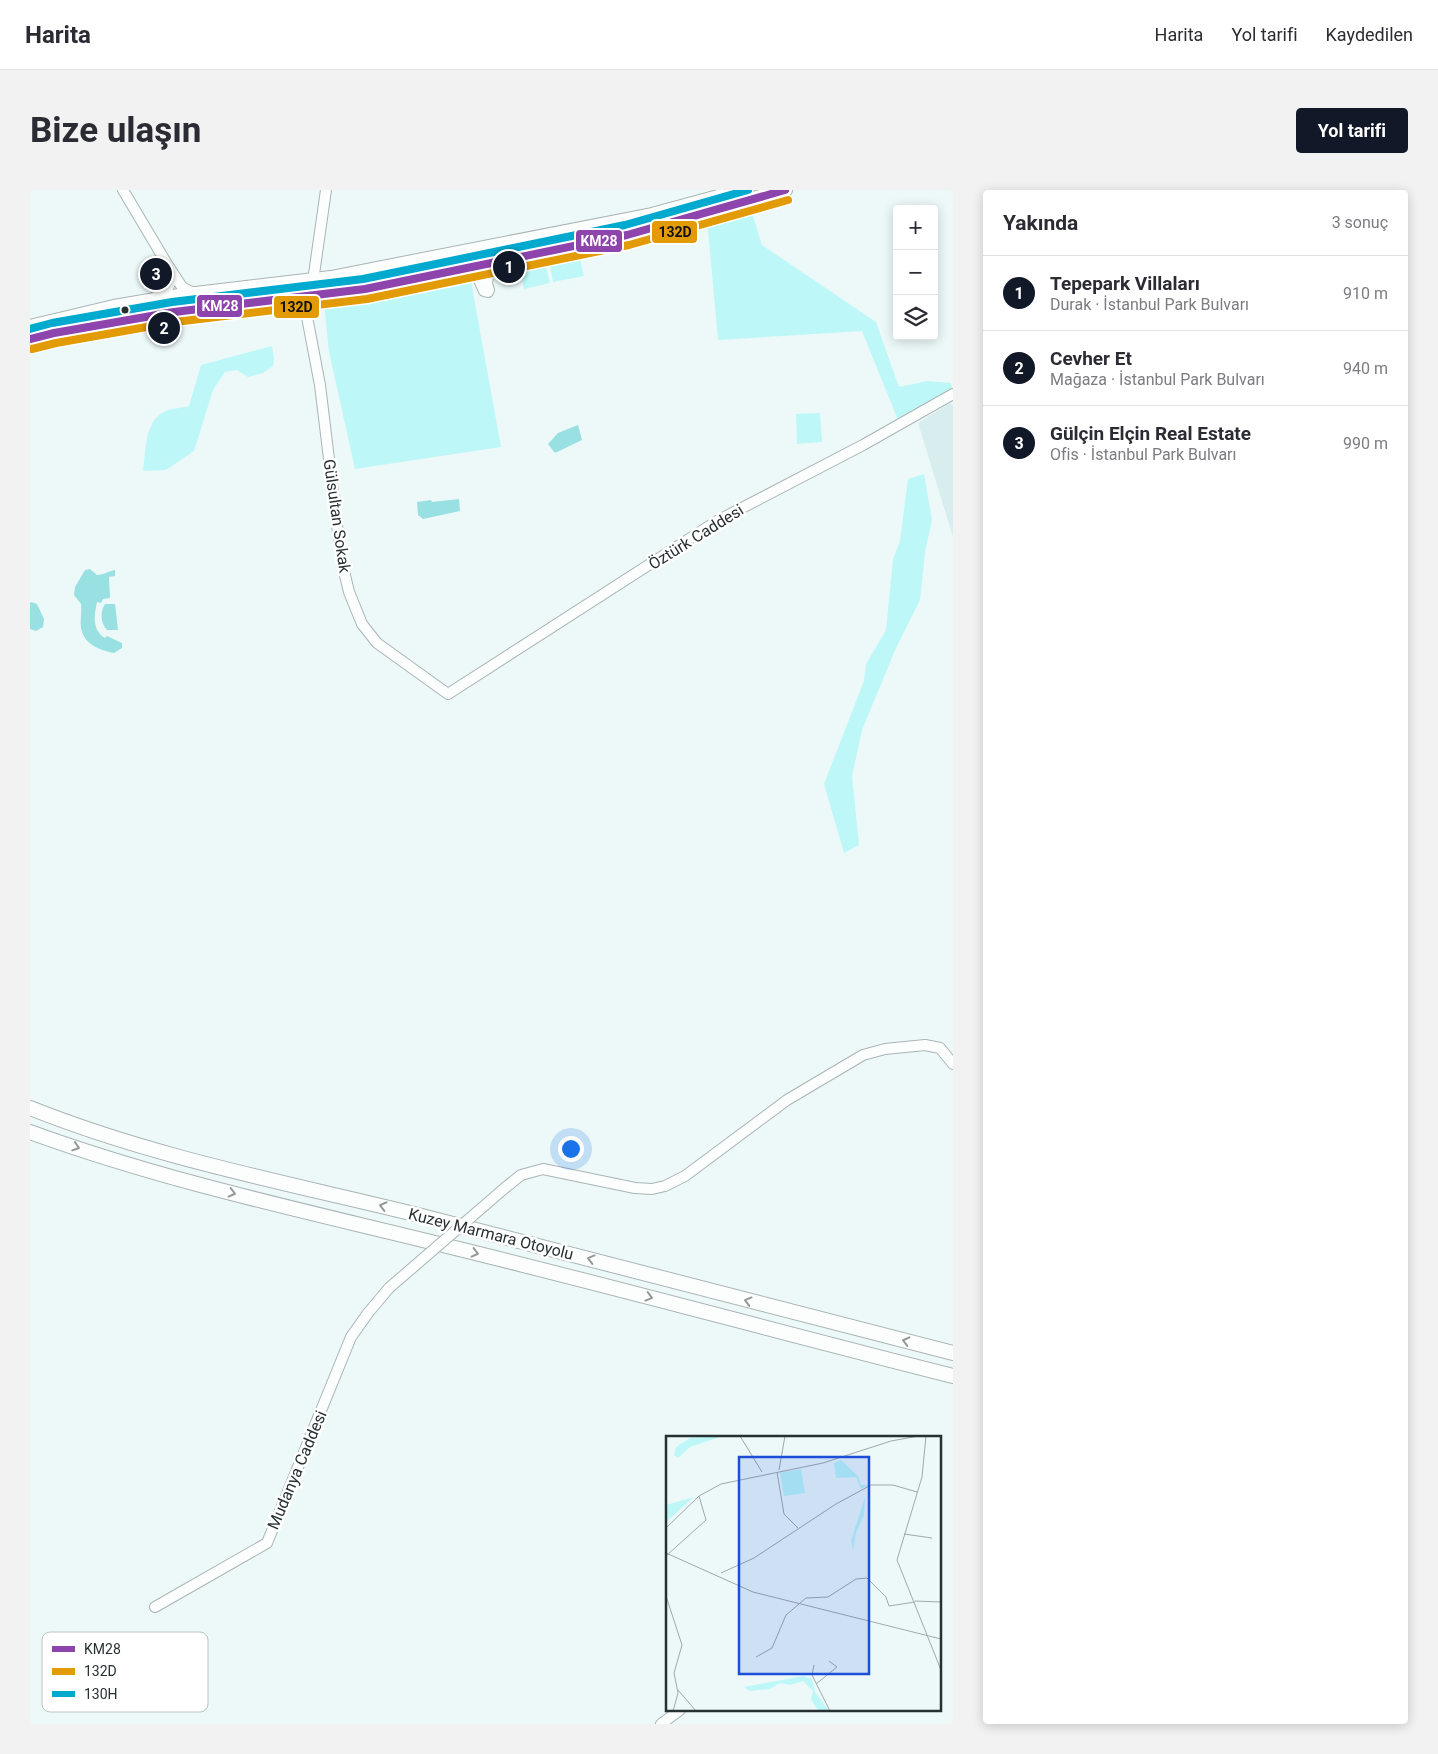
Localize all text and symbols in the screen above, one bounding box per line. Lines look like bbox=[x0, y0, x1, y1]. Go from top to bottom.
text: Harita bbox=[25, 21, 91, 49]
text: Harita bbox=[1155, 24, 1203, 45]
text: Yol tarifi bbox=[1231, 24, 1298, 45]
text: Kaydedilen bbox=[1326, 24, 1413, 45]
button: Yol tarifi bbox=[1296, 108, 1408, 153]
text: Bize ulaşın bbox=[30, 110, 201, 151]
map controls bbox=[893, 205, 938, 340]
button: + bbox=[893, 205, 938, 250]
text: Yakında bbox=[1003, 211, 1078, 235]
text: 3 sonuç bbox=[1332, 213, 1388, 232]
line badge: 132D bbox=[651, 220, 698, 244]
text: 132D bbox=[658, 224, 692, 240]
line badge: KM28 bbox=[575, 229, 623, 253]
text: KM28 bbox=[580, 233, 618, 249]
pin: 1 bbox=[493, 248, 525, 286]
button: − bbox=[893, 250, 938, 295]
pin: 3 bbox=[140, 255, 172, 293]
text: Tepepark Villaları bbox=[1050, 272, 1200, 295]
text: 1 bbox=[1014, 284, 1024, 303]
text: 910 m bbox=[1343, 284, 1388, 303]
line badge: KM28 bbox=[196, 294, 243, 318]
line badge: 132D bbox=[273, 295, 320, 319]
button: layers bbox=[893, 295, 938, 340]
text: Durak · İstanbul Park Bulvarı bbox=[1050, 295, 1249, 314]
text: KM28 bbox=[201, 298, 239, 314]
text: 132D bbox=[279, 299, 313, 315]
unlabelled marker bbox=[120, 305, 130, 315]
pin: 2 bbox=[148, 309, 180, 347]
text: Cevher Et bbox=[1050, 347, 1132, 370]
text: 2 bbox=[1014, 359, 1024, 378]
text: 940 m bbox=[1343, 359, 1388, 378]
text: Mağaza · İstanbul Park Bulvarı bbox=[1050, 370, 1265, 389]
text: Gülçin Elçin Real Estate bbox=[1050, 422, 1251, 445]
text: 3 bbox=[1014, 434, 1024, 453]
text: 990 m bbox=[1343, 434, 1388, 453]
text: Ofis · İstanbul Park Bulvarı bbox=[1050, 445, 1237, 464]
street label: Gülsultan Sokak bbox=[320, 458, 355, 575]
street label: Öztürk Caddesi bbox=[645, 500, 747, 574]
your location bbox=[558, 1136, 584, 1162]
one-way arrow bbox=[72, 1142, 80, 1152]
one-way arrow bbox=[228, 1187, 237, 1198]
one-way arrow bbox=[378, 1201, 387, 1212]
street label: Kuzey Marmara Otoyolu bbox=[407, 1204, 575, 1264]
one-way arrow bbox=[470, 1247, 479, 1258]
one-way arrow bbox=[587, 1254, 596, 1265]
one-way arrow bbox=[645, 1292, 653, 1302]
one-way arrow bbox=[745, 1296, 753, 1306]
one-way arrow bbox=[902, 1337, 910, 1347]
street label: Mudanya Caddesi bbox=[263, 1408, 331, 1532]
inset map bbox=[666, 1436, 941, 1712]
legend bbox=[42, 1632, 208, 1712]
text: KM28 bbox=[84, 1641, 121, 1657]
text: 132D bbox=[84, 1663, 117, 1679]
text: 130H bbox=[84, 1686, 118, 1702]

